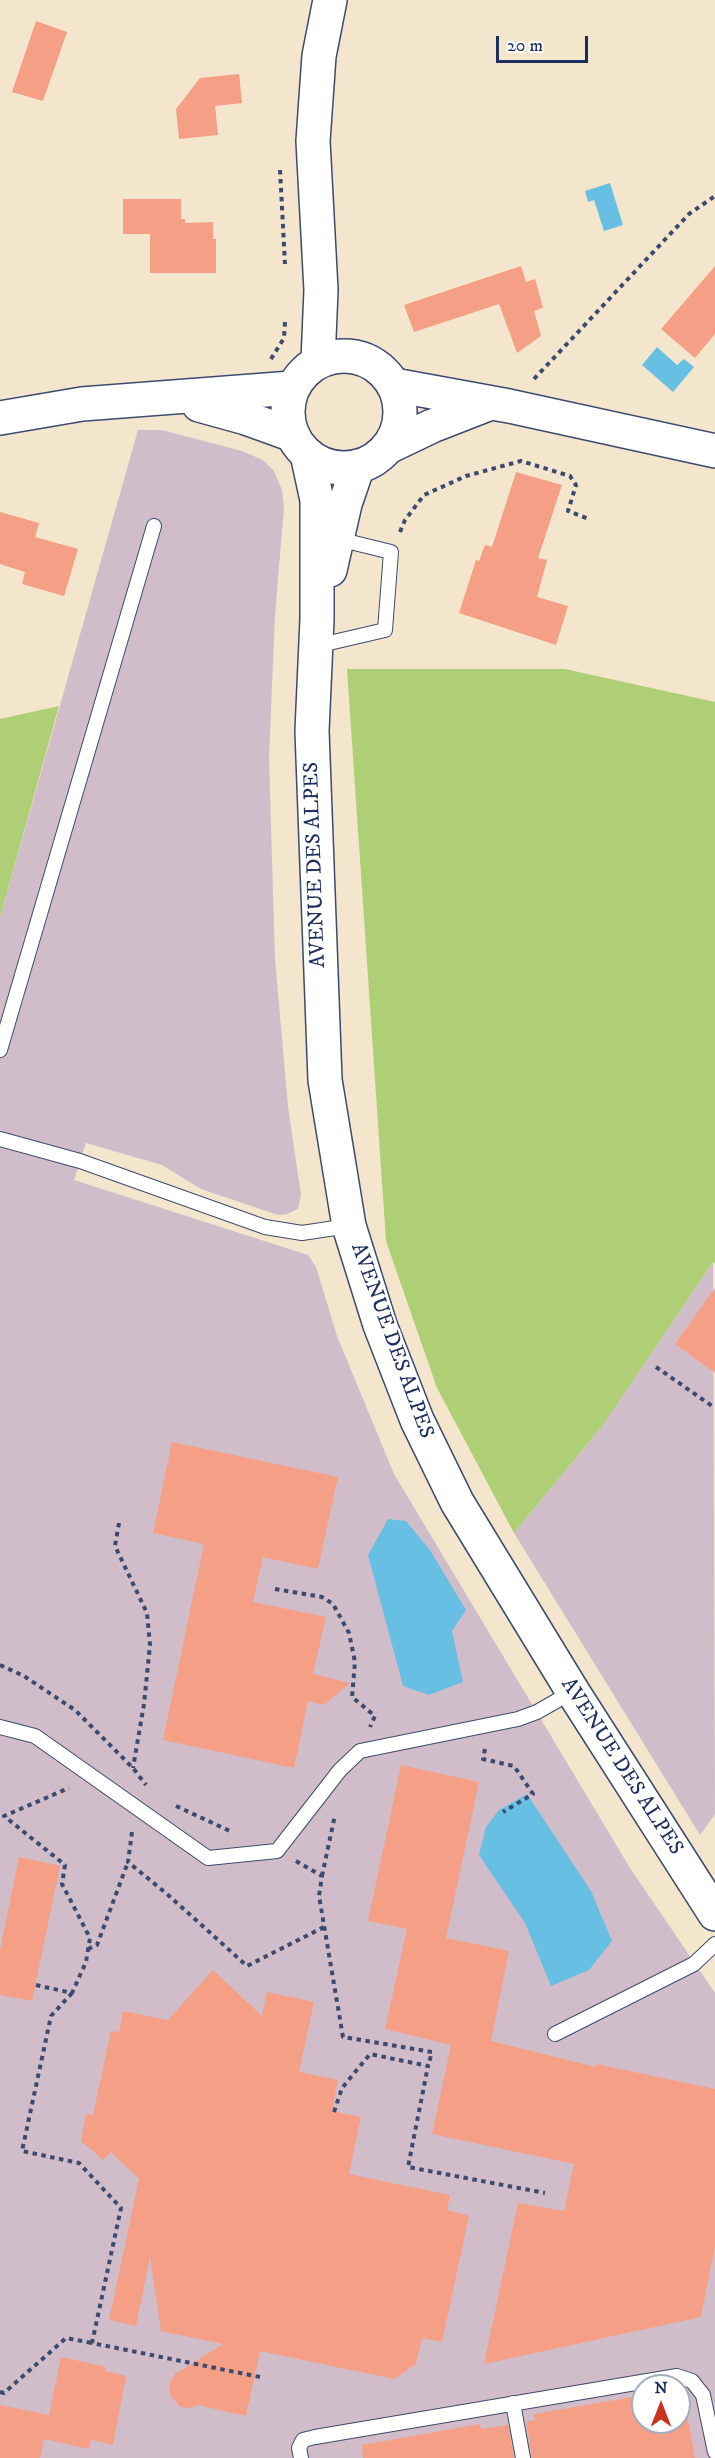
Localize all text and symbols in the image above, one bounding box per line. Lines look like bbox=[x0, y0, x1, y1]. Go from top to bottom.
scale bar bbox=[499, 24, 590, 62]
text: 20 m bbox=[507, 35, 543, 57]
street label: AVENUE DES ALPES bbox=[300, 762, 332, 968]
street label: AVENUE DES ALPES bbox=[344, 1240, 438, 1442]
street label: AVENUE DES ALPES bbox=[554, 1674, 688, 1860]
north arrow bbox=[631, 2374, 691, 2434]
text: N bbox=[654, 2378, 668, 2398]

